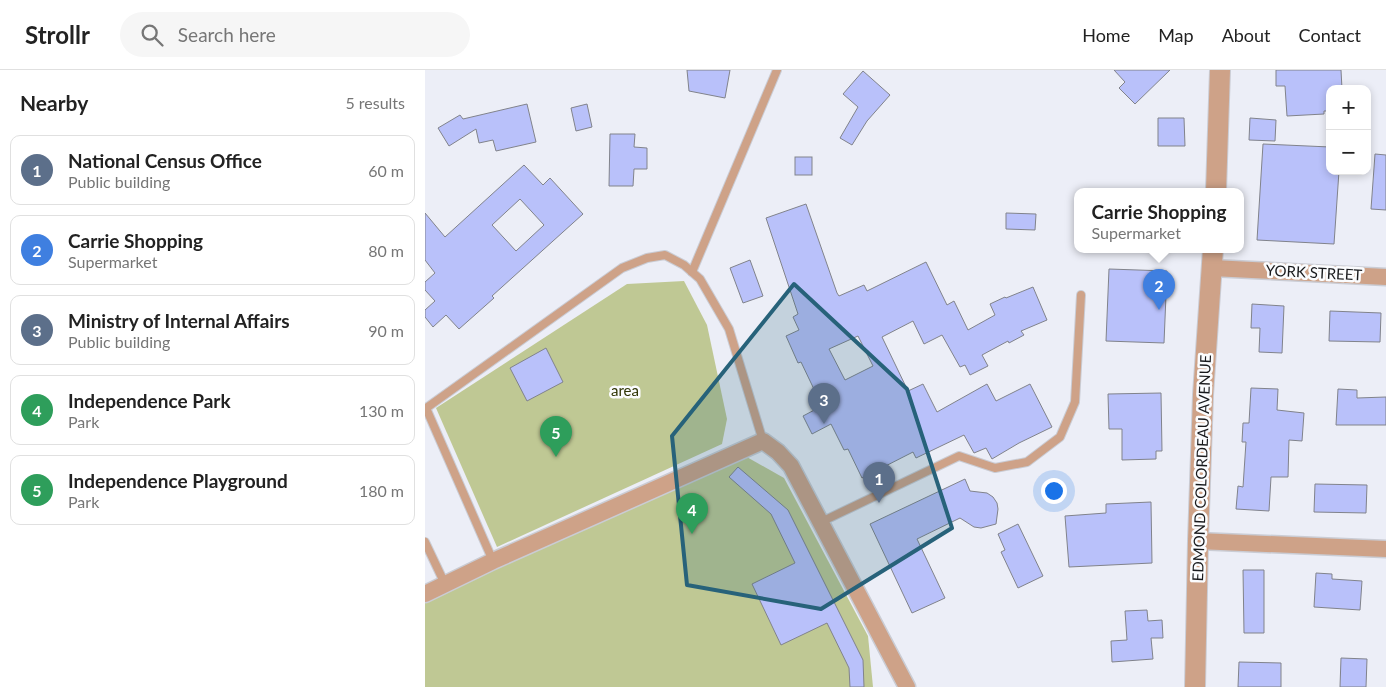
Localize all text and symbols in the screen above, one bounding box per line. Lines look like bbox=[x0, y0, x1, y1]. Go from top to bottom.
search box bbox=[120, 12, 470, 57]
text: Strollr bbox=[25, 20, 90, 49]
icon: search bbox=[138, 21, 166, 49]
text: Search here bbox=[178, 23, 276, 46]
text: Home bbox=[1082, 24, 1130, 46]
text: Map bbox=[1158, 24, 1194, 46]
text: About bbox=[1222, 24, 1271, 46]
text: Contact bbox=[1299, 24, 1361, 46]
map controls bbox=[1326, 85, 1371, 175]
button: + bbox=[1326, 85, 1371, 130]
text: Nearby bbox=[20, 90, 88, 115]
text: 5 results bbox=[345, 93, 405, 112]
button: − bbox=[1326, 130, 1371, 175]
text: National Census Office bbox=[68, 149, 262, 172]
text: 1 bbox=[32, 161, 42, 180]
text: 60 m bbox=[368, 161, 404, 180]
text: Public building bbox=[68, 172, 170, 191]
popup bbox=[1074, 188, 1244, 253]
text: Carrie Shopping bbox=[1091, 200, 1227, 223]
text: Supermarket bbox=[1091, 223, 1181, 242]
text: Carrie Shopping bbox=[68, 229, 203, 252]
text: 2 bbox=[32, 241, 42, 260]
text: 80 m bbox=[368, 241, 404, 260]
text: Supermarket bbox=[68, 252, 157, 271]
street label: YORK STREET bbox=[1265, 260, 1363, 284]
pin: 2 bbox=[1143, 269, 1175, 310]
text: Ministry of Internal Affairs bbox=[68, 309, 290, 332]
text: 3 bbox=[32, 321, 42, 340]
text: 90 m bbox=[368, 321, 404, 340]
text: Public building bbox=[68, 332, 170, 351]
street label: EDMOND COLORDEAU AVENUE bbox=[1188, 354, 1214, 582]
park label: area bbox=[611, 381, 639, 399]
pin: 3 bbox=[808, 383, 840, 424]
text: Independence Park bbox=[68, 389, 231, 412]
text: 4 bbox=[32, 401, 42, 420]
text: 130 m bbox=[359, 401, 404, 420]
text: Park bbox=[68, 412, 99, 431]
pin: 5 bbox=[540, 416, 572, 457]
pin: 1 bbox=[863, 462, 895, 503]
text: Independence Playground bbox=[68, 469, 288, 492]
your location bbox=[1041, 478, 1067, 504]
text: 5 bbox=[32, 481, 42, 500]
text: 180 m bbox=[359, 481, 404, 500]
text: Park bbox=[68, 492, 99, 511]
pin: 4 bbox=[676, 493, 708, 534]

